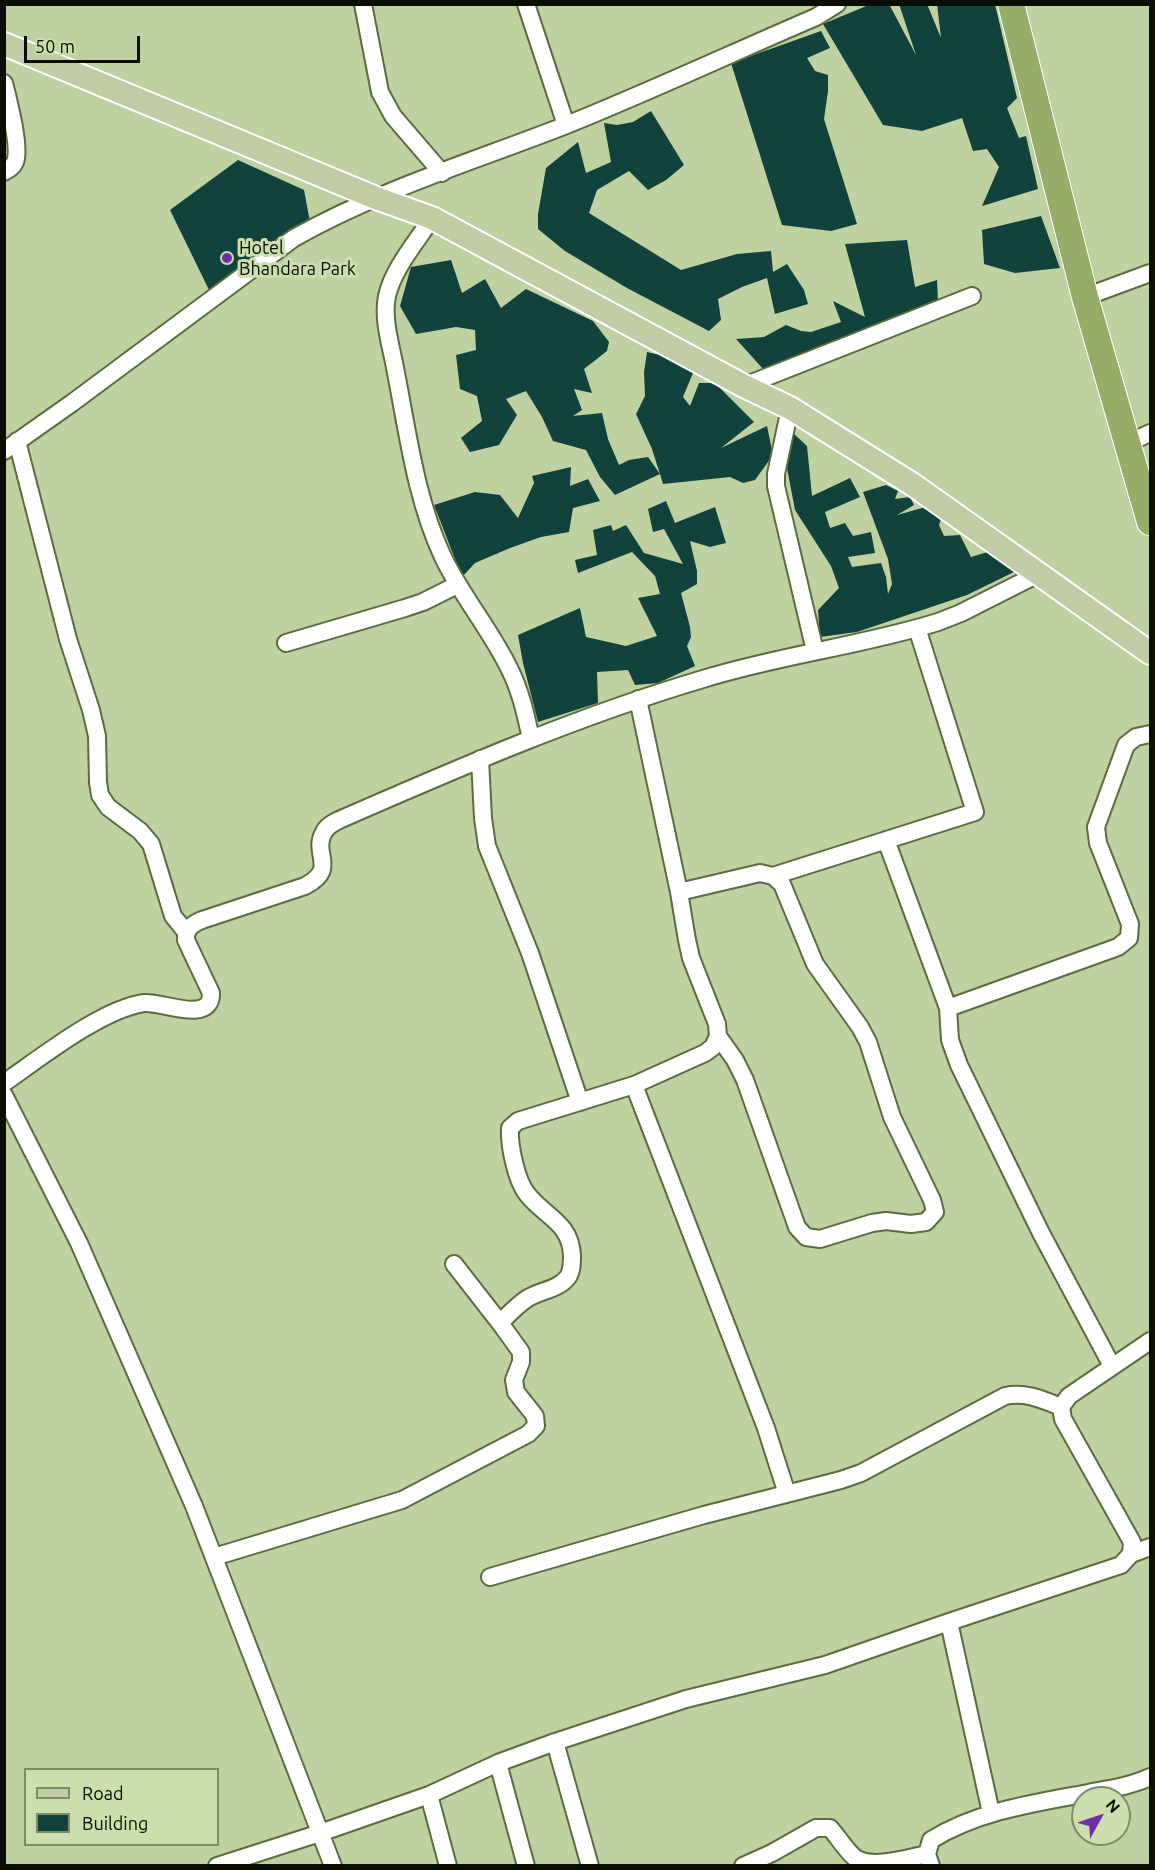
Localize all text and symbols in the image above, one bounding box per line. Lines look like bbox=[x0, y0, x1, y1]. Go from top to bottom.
scale bar bbox=[27, 24, 142, 62]
text: 50 m bbox=[35, 36, 75, 56]
place label: Hotel Bhandara Park bbox=[239, 237, 356, 280]
marker: Hotel Bhandara Park bbox=[220, 251, 234, 265]
legend bbox=[24, 1768, 219, 1846]
text: Road bbox=[82, 1783, 124, 1803]
north arrow bbox=[1071, 1786, 1131, 1846]
text: N bbox=[1103, 1795, 1124, 1816]
text: Building bbox=[82, 1813, 148, 1833]

